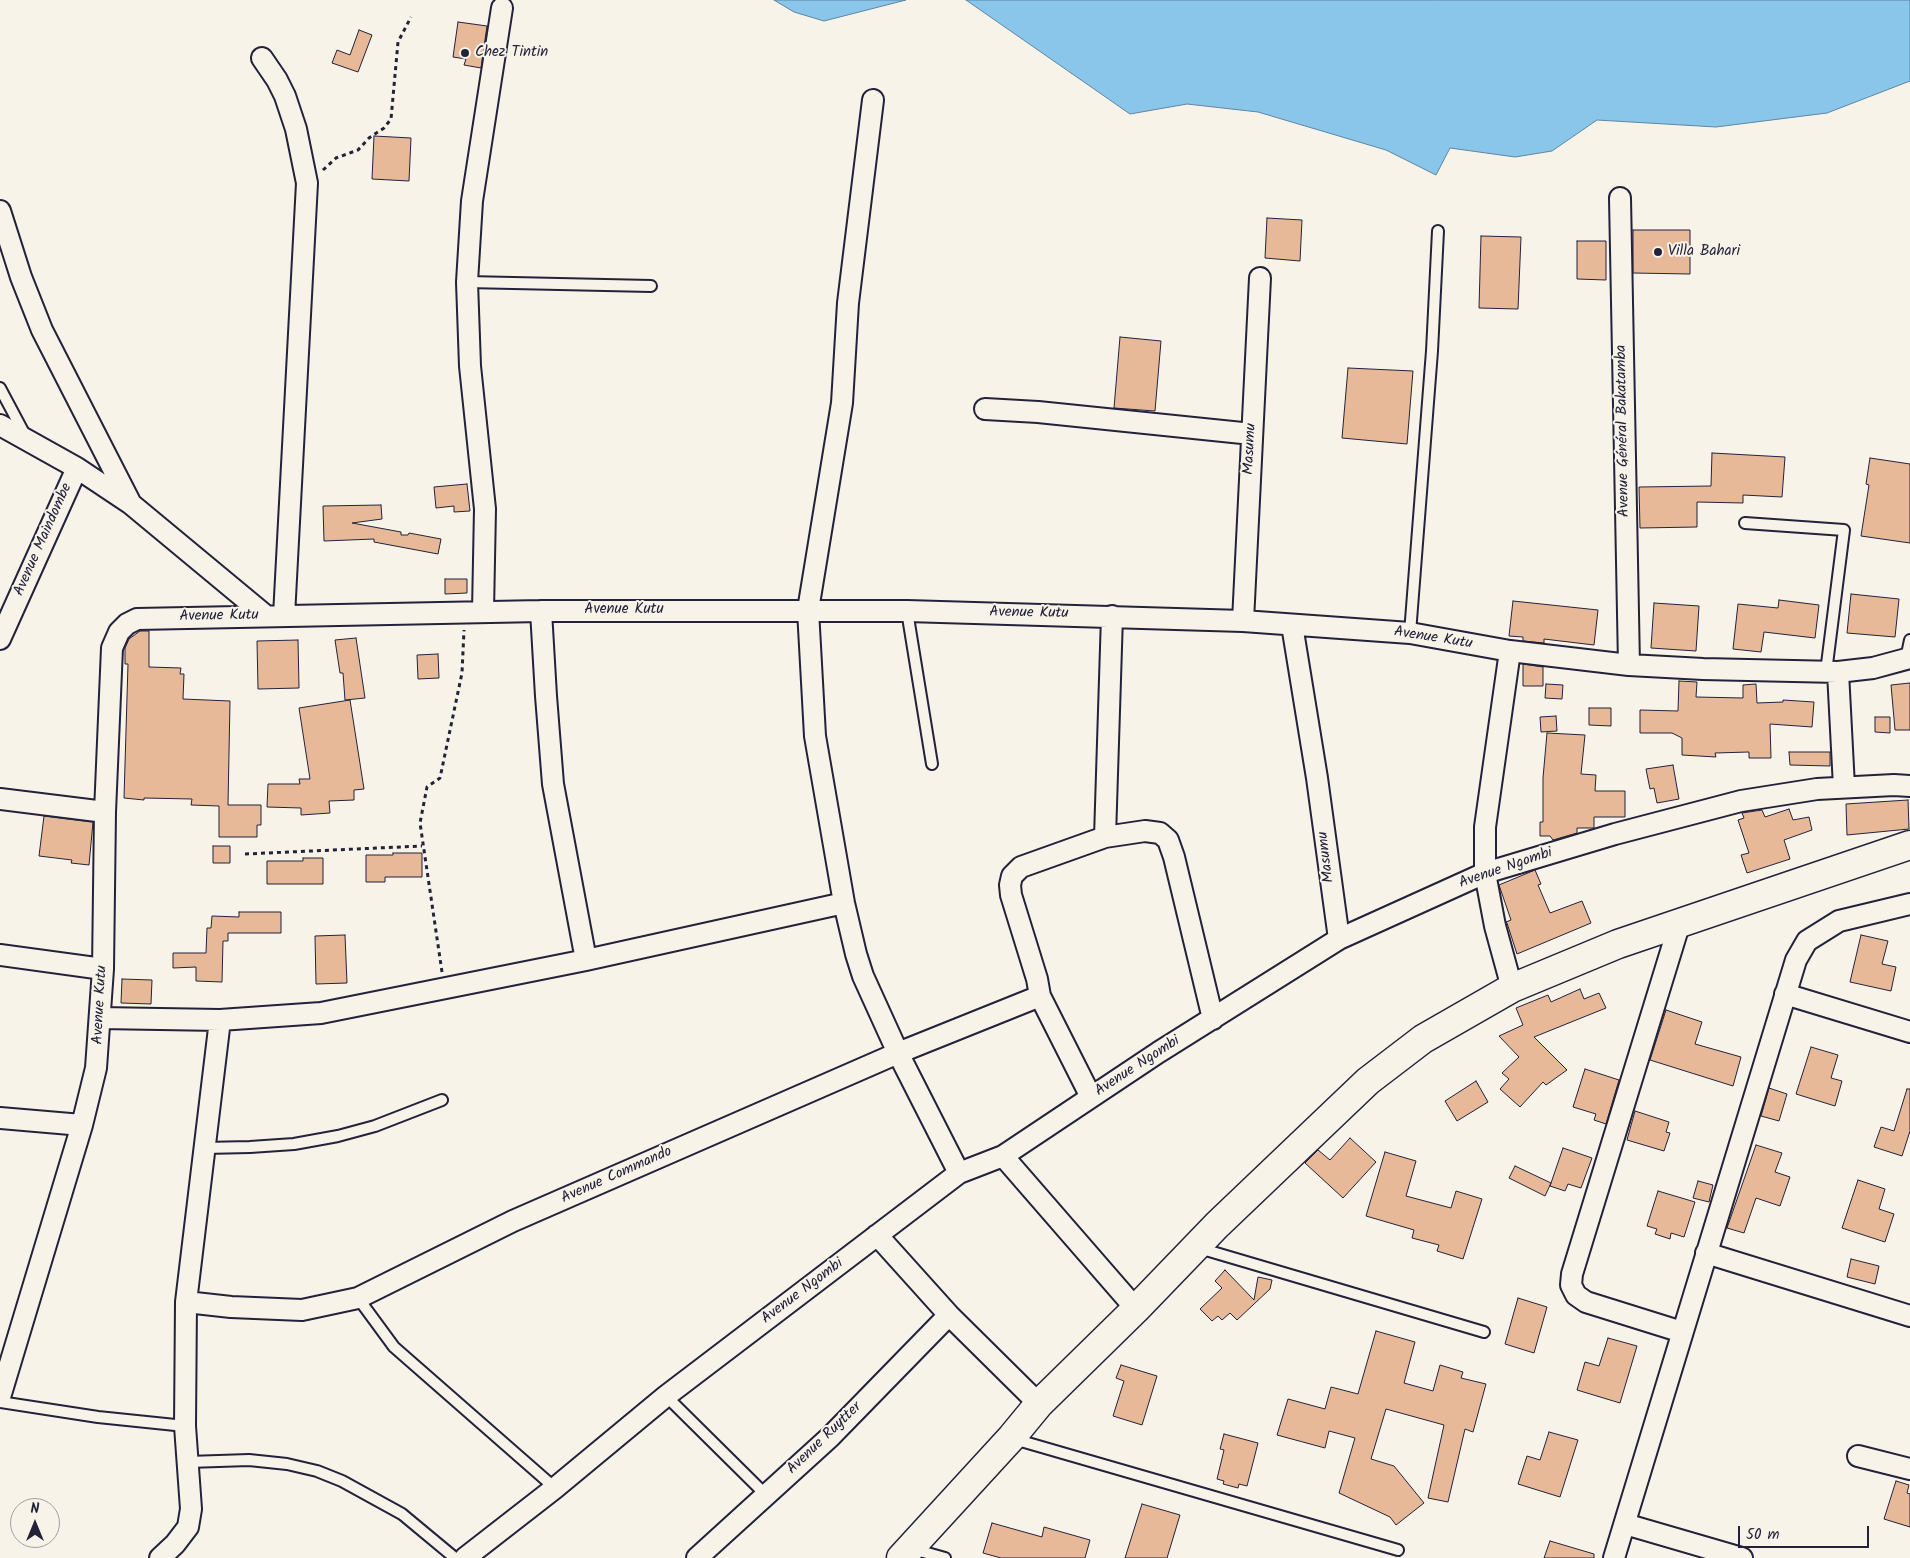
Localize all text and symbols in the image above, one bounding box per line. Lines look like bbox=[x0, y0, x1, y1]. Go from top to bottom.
place label: Chez Tintin bbox=[475, 44, 548, 62]
marker: Chez Tintin bbox=[459, 47, 471, 59]
place label: Villa Bahari bbox=[1668, 243, 1740, 261]
marker: Villa Bahari bbox=[1652, 246, 1664, 258]
street label: Avenue Général Bakatamba bbox=[1613, 345, 1635, 517]
street label: Masumu bbox=[1241, 423, 1261, 475]
street label: Avenue Maindombe bbox=[11, 481, 77, 599]
street label: Avenue Kutu bbox=[584, 601, 664, 619]
street label: Avenue Kutu bbox=[989, 604, 1069, 624]
street label: Avenue Kutu bbox=[179, 607, 259, 627]
street label: Avenue Kutu bbox=[1392, 624, 1474, 654]
street label: Masumu bbox=[1315, 830, 1339, 884]
street label: Avenue Ngombi bbox=[1457, 845, 1555, 893]
street label: Avenue Kutu bbox=[90, 965, 112, 1045]
street label: Avenue Ngombi bbox=[1092, 1033, 1184, 1101]
street label: Avenue Commando bbox=[559, 1144, 675, 1208]
street label: Avenue Ngombi bbox=[759, 1255, 847, 1329]
street label: Avenue Ruytter bbox=[784, 1399, 866, 1479]
north arrow bbox=[10, 1498, 60, 1548]
text: N bbox=[31, 1498, 39, 1520]
scale bar bbox=[1740, 1516, 1871, 1548]
text: 50 m bbox=[1746, 1523, 1780, 1547]

